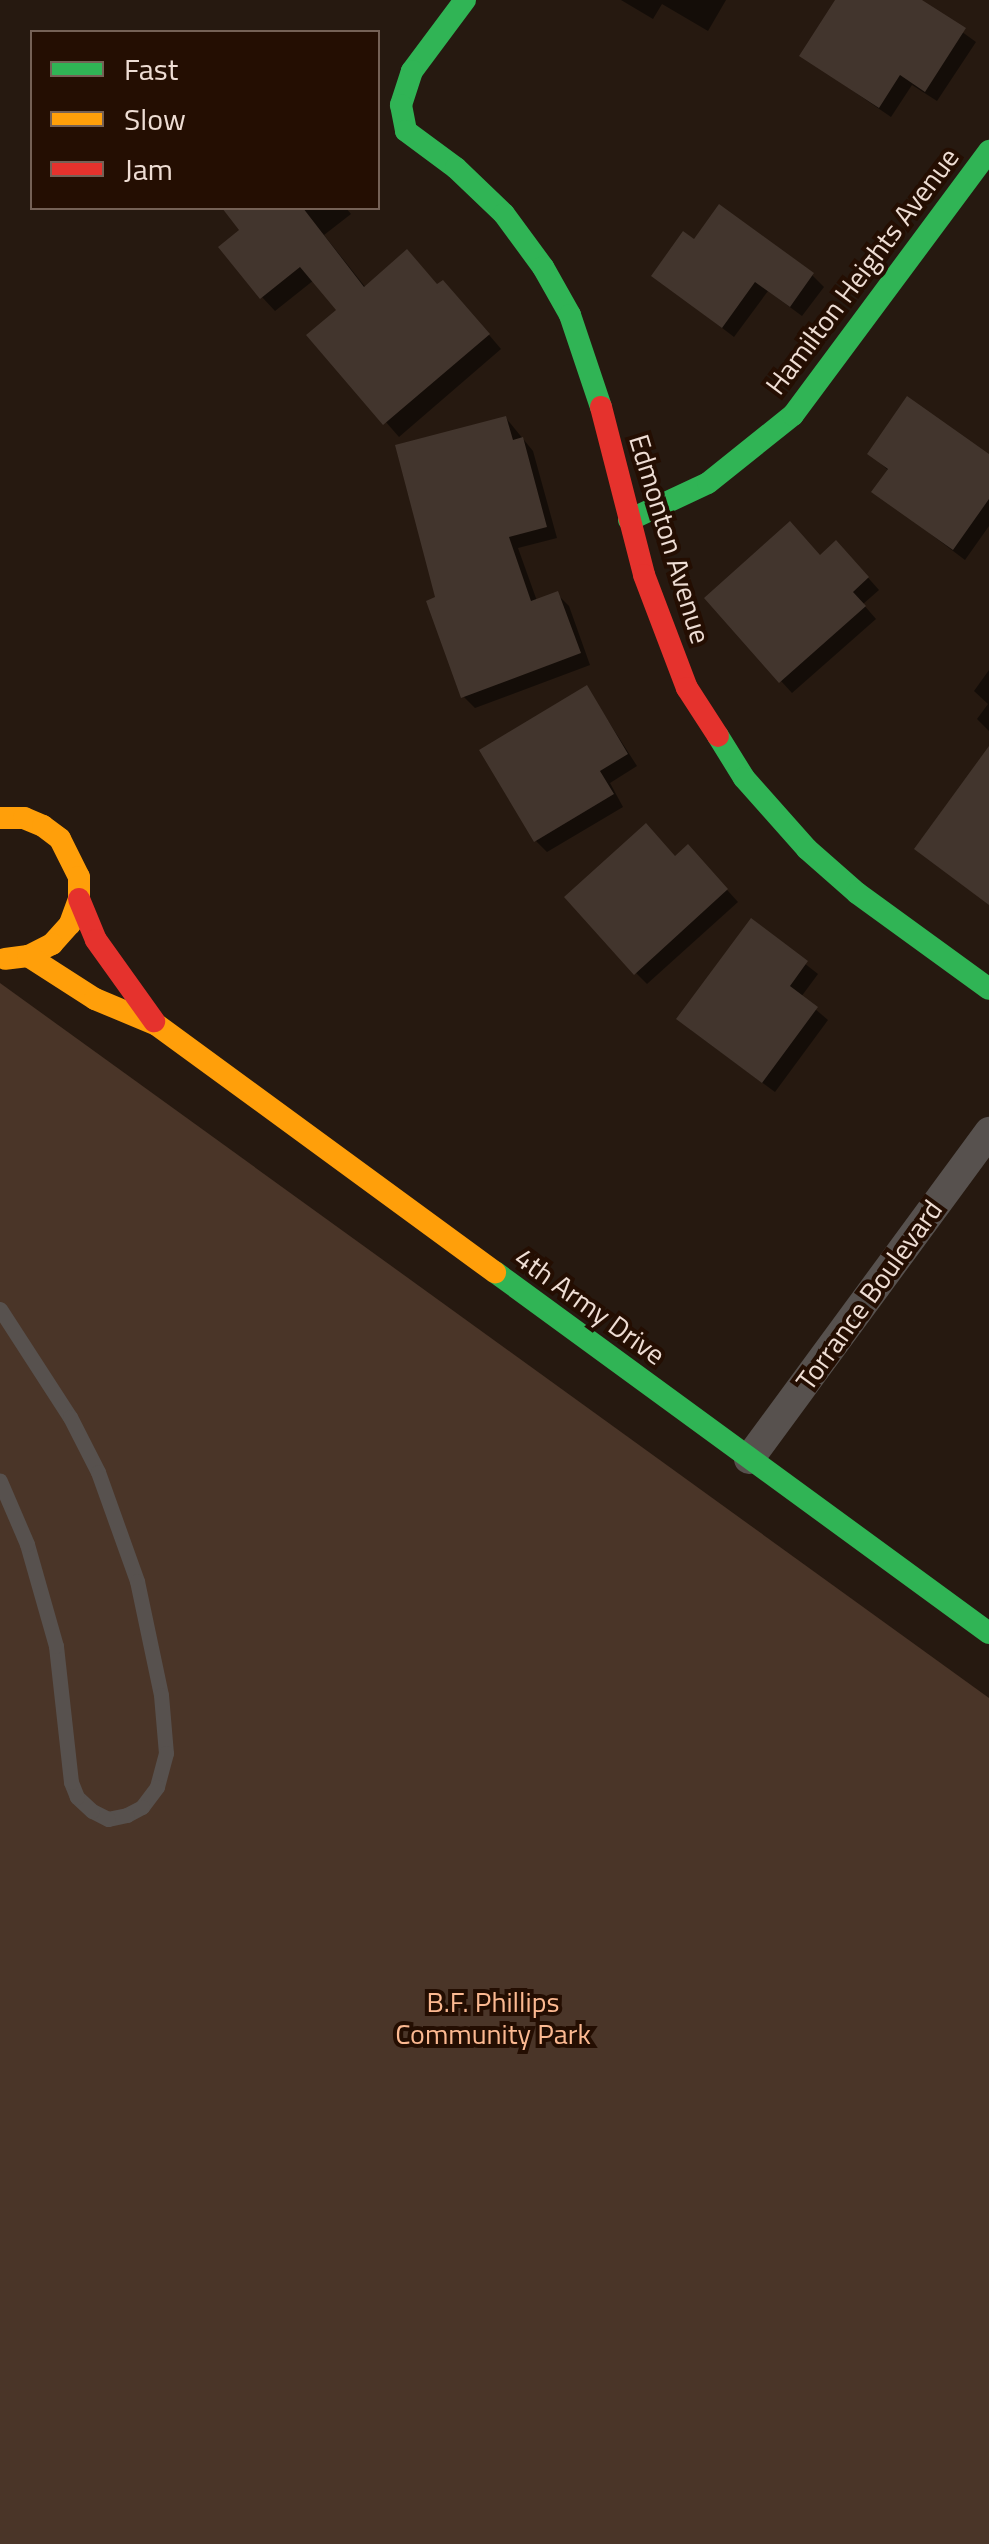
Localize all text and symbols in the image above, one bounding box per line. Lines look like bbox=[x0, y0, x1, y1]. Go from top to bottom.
legend bbox=[30, 30, 380, 210]
text: Fast bbox=[124, 46, 178, 92]
text: Slow bbox=[124, 96, 186, 142]
street label: Hamilton Heights Avenue bbox=[758, 141, 966, 401]
text: Jam bbox=[124, 146, 173, 192]
street label: Edmonton Avenue bbox=[622, 431, 718, 647]
street label: Torrance Boulevard bbox=[789, 1194, 949, 1396]
street label: 4th Army Drive bbox=[508, 1240, 672, 1372]
park label: B.F. Phillips Community Park bbox=[395, 1985, 591, 2051]

